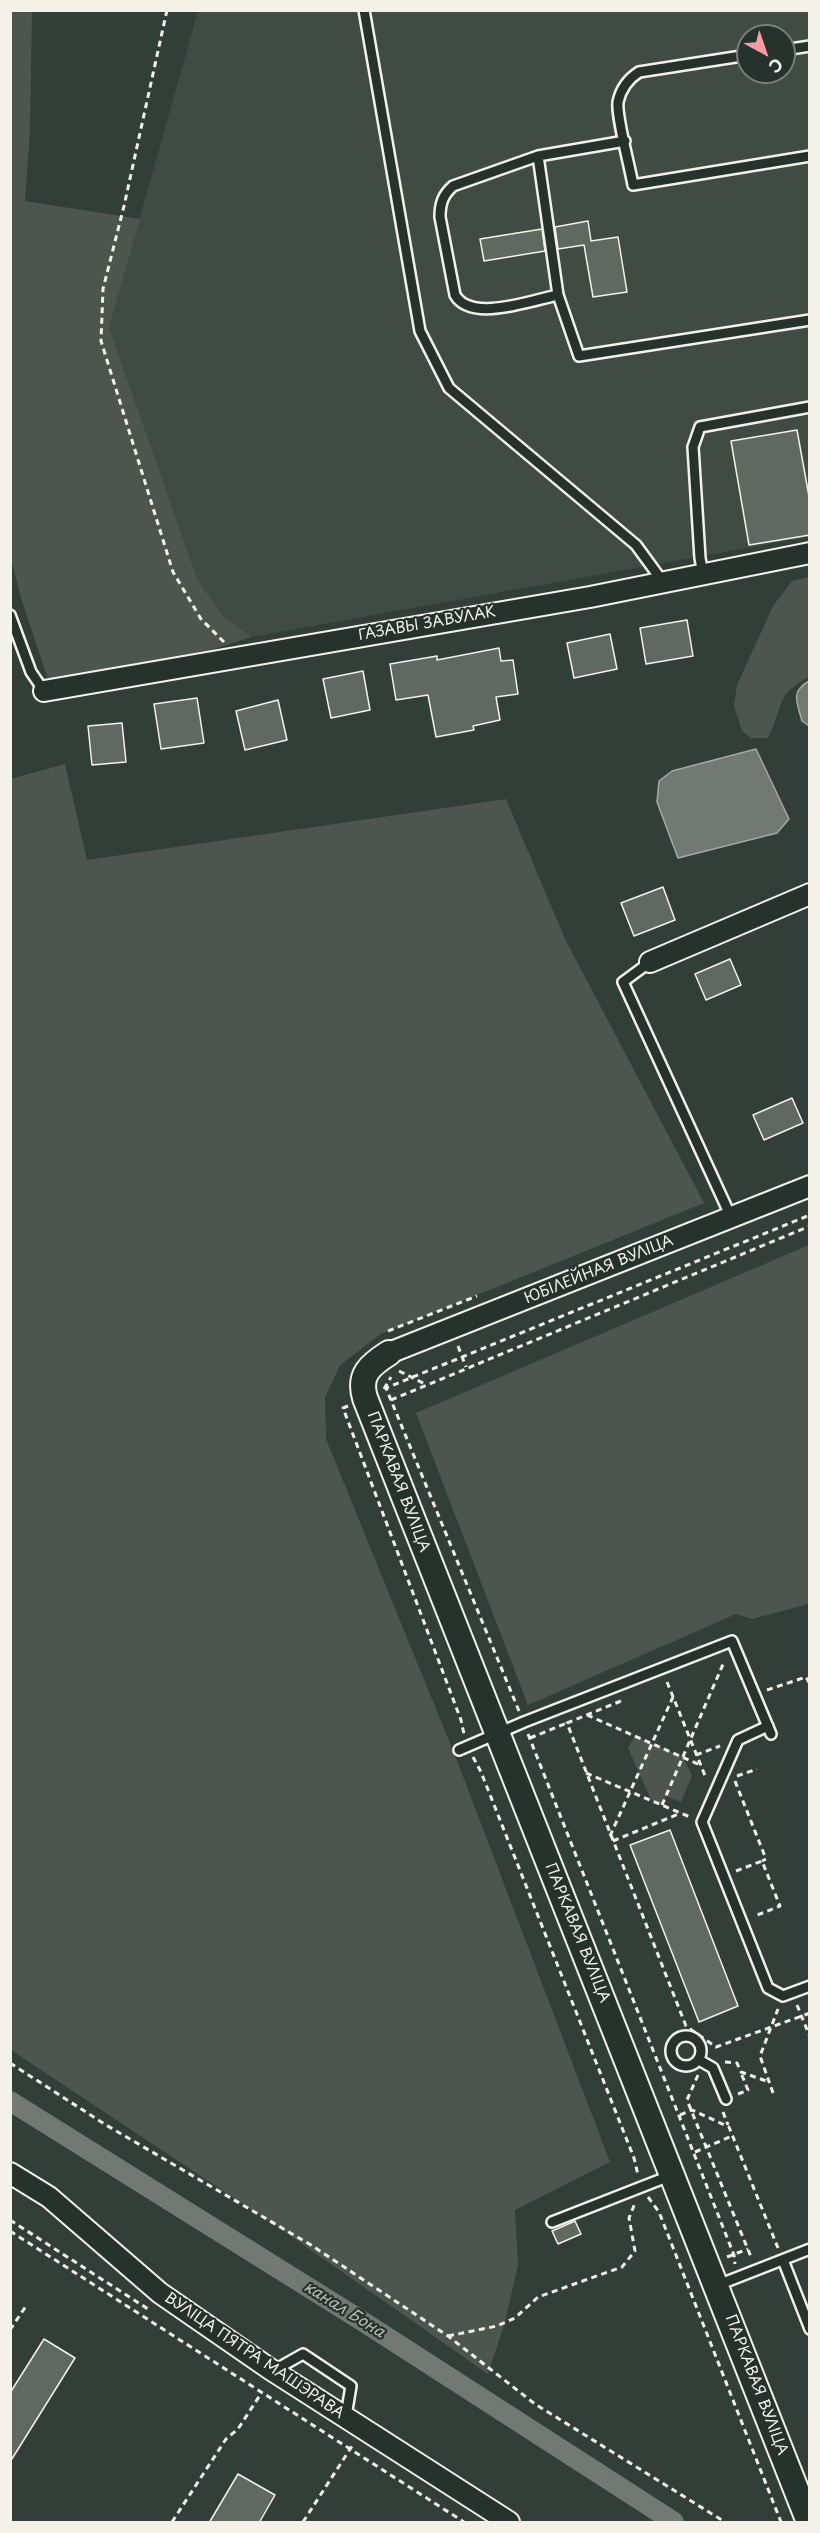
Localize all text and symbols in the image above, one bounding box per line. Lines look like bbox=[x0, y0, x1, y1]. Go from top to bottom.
north arrow bbox=[736, 24, 796, 84]
text: С bbox=[764, 53, 789, 79]
street label: ГАЗАВЫ ЗАВУЛАК bbox=[357, 603, 497, 645]
street label: ЮБІЛЕЙНАЯ ВУЛІЦА bbox=[522, 1232, 676, 1308]
street label: ПАРКАВАЯ ВУЛІЦА bbox=[363, 1409, 433, 1555]
street label: ПАРКАВАЯ ВУЛІЦА bbox=[541, 1861, 613, 2005]
water label: канал Бона bbox=[300, 2278, 388, 2342]
street label: ВУЛІЦА ПЯТРА МАШЭРАВА bbox=[161, 2289, 347, 2423]
street label: ПАРКАВАЯ ВУЛІЦА bbox=[721, 2312, 791, 2458]

